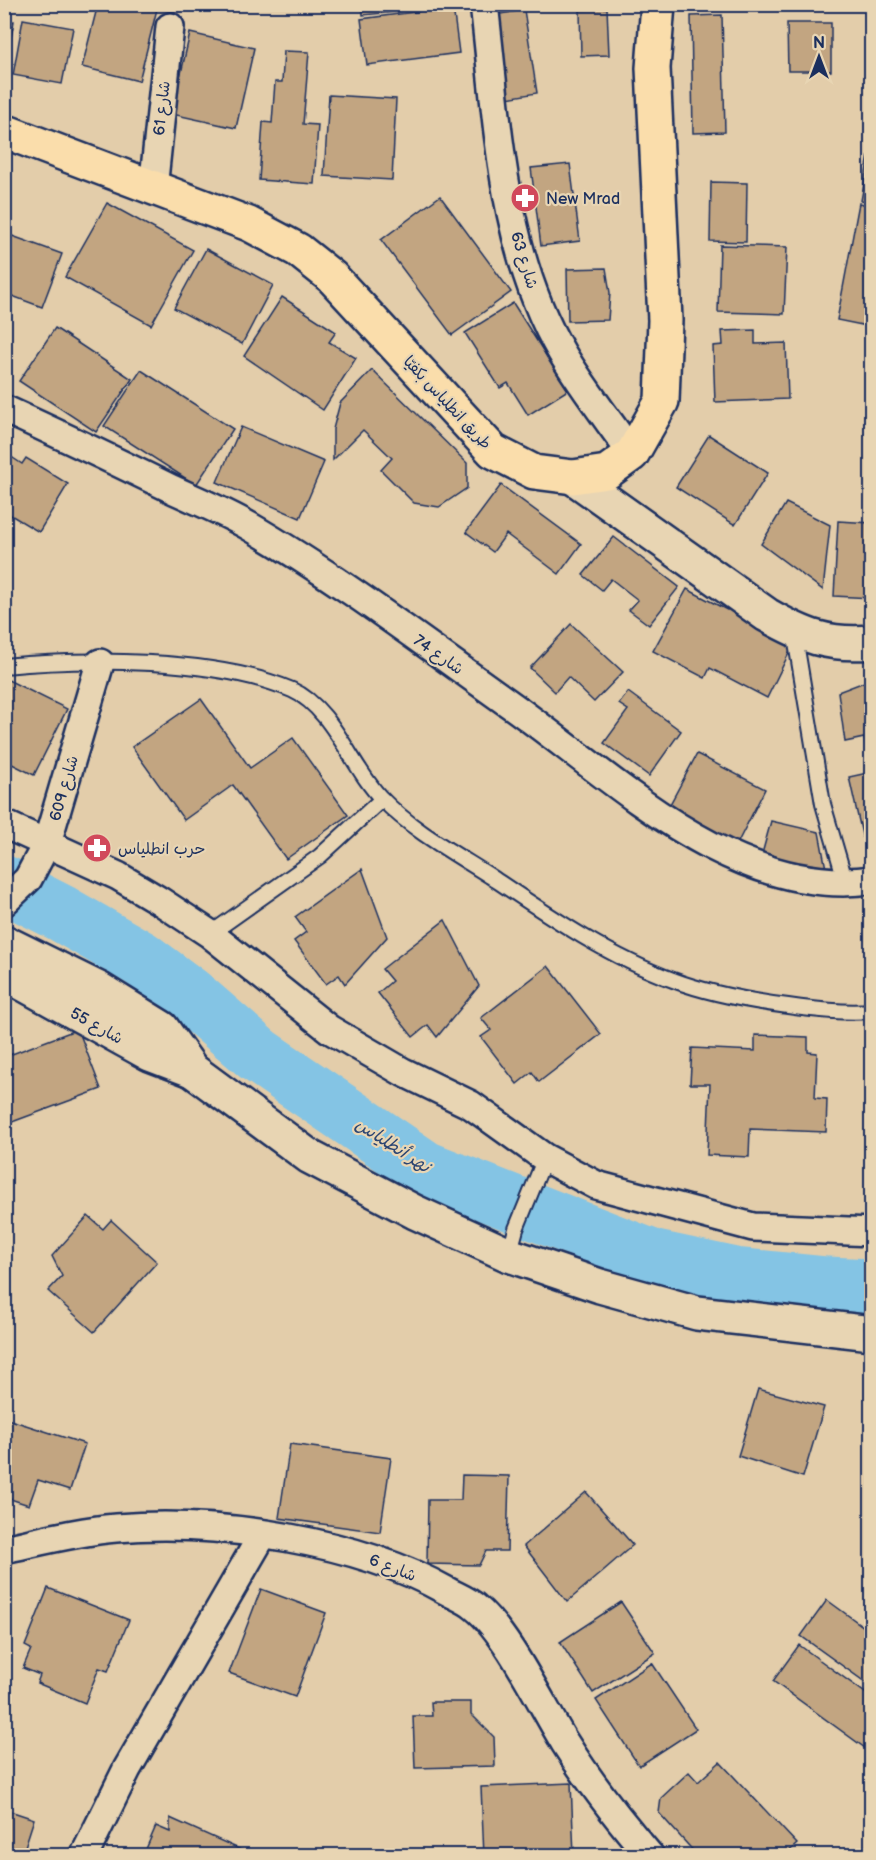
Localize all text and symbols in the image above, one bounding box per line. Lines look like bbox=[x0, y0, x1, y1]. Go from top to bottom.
north arrow bbox=[789, 27, 849, 87]
text: N bbox=[813, 34, 825, 53]
street label: شارع 61 bbox=[150, 80, 176, 137]
pharmacy icon: New Mrad bbox=[509, 182, 541, 214]
place label: New Mrad bbox=[546, 190, 620, 209]
street label: شارع 63 bbox=[505, 230, 541, 292]
street label: طريق انطلياس بكفيّا bbox=[399, 353, 495, 454]
street label: شارع 74 bbox=[409, 631, 467, 680]
street label: شارع 609 bbox=[46, 753, 84, 824]
pharmacy icon: حرب انطلياس bbox=[81, 832, 113, 864]
place label: حرب انطلياس bbox=[118, 840, 205, 859]
street label: شارع 55 bbox=[66, 1004, 126, 1049]
water label: نهر أنطلياس bbox=[351, 1113, 437, 1179]
street label: شارع 6 bbox=[366, 1551, 419, 1587]

